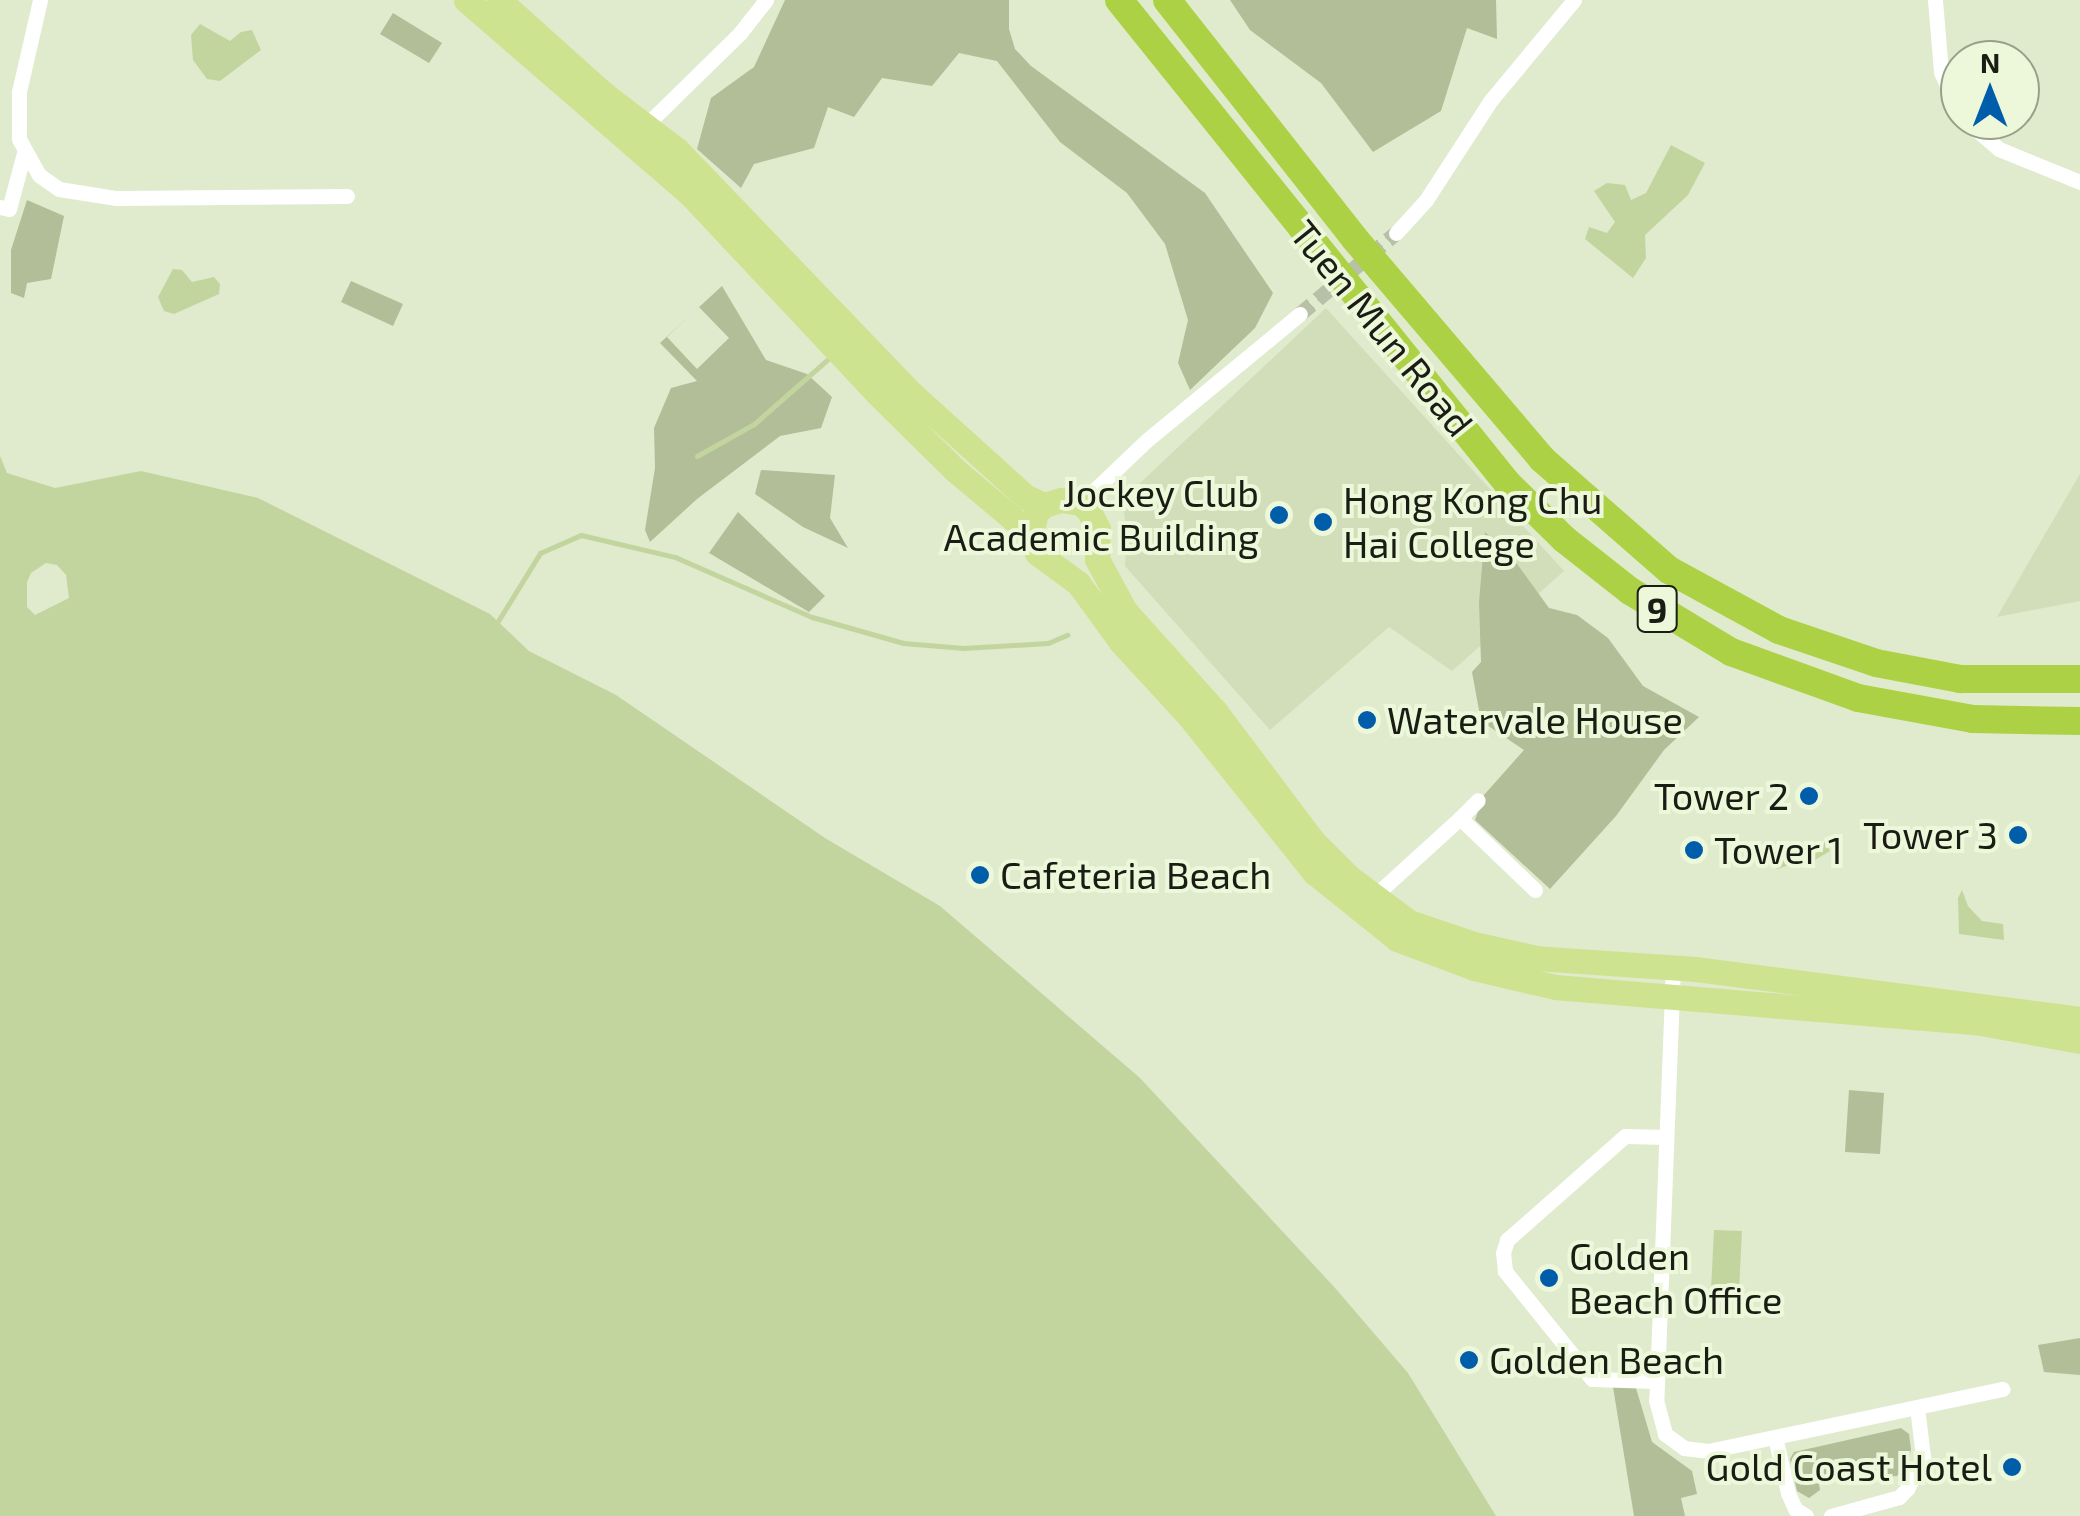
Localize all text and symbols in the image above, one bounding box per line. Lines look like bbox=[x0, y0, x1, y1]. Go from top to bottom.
north arrow bbox=[1940, 40, 2040, 140]
text: N bbox=[1980, 45, 2000, 79]
street label: Tuen Mun Road bbox=[1281, 211, 1483, 445]
place label: Jockey Club Academic Building bbox=[944, 470, 1259, 560]
place label: Hong Kong Chu Hai College bbox=[1343, 477, 1602, 566]
marker: Jockey Club Academic Building bbox=[1268, 504, 1290, 526]
marker: Hong Kong Chu Hai College bbox=[1312, 511, 1334, 533]
road number: 9 bbox=[1634, 579, 1680, 639]
place label: Watervale House bbox=[1387, 697, 1683, 743]
marker: Watervale House bbox=[1356, 709, 1378, 731]
place label: Tower 2 bbox=[1653, 773, 1789, 819]
marker: Tower 2 bbox=[1798, 785, 1820, 807]
place label: Tower 3 bbox=[1862, 812, 1998, 858]
marker: Tower 3 bbox=[2007, 824, 2029, 846]
place label: Tower 1 bbox=[1714, 827, 1844, 873]
marker: Tower 1 bbox=[1683, 839, 1705, 861]
place label: Cafeteria Beach bbox=[1000, 852, 1271, 898]
marker: Cafeteria Beach bbox=[969, 864, 991, 886]
place label: Golden Beach Office bbox=[1569, 1233, 1782, 1322]
marker: Golden Beach Office bbox=[1538, 1267, 1560, 1289]
place label: Golden Beach bbox=[1489, 1337, 1724, 1383]
marker: Golden Beach bbox=[1458, 1349, 1480, 1371]
place label: Gold Coast Hotel bbox=[1706, 1444, 1992, 1490]
marker: Gold Coast Hotel bbox=[2001, 1456, 2023, 1478]

